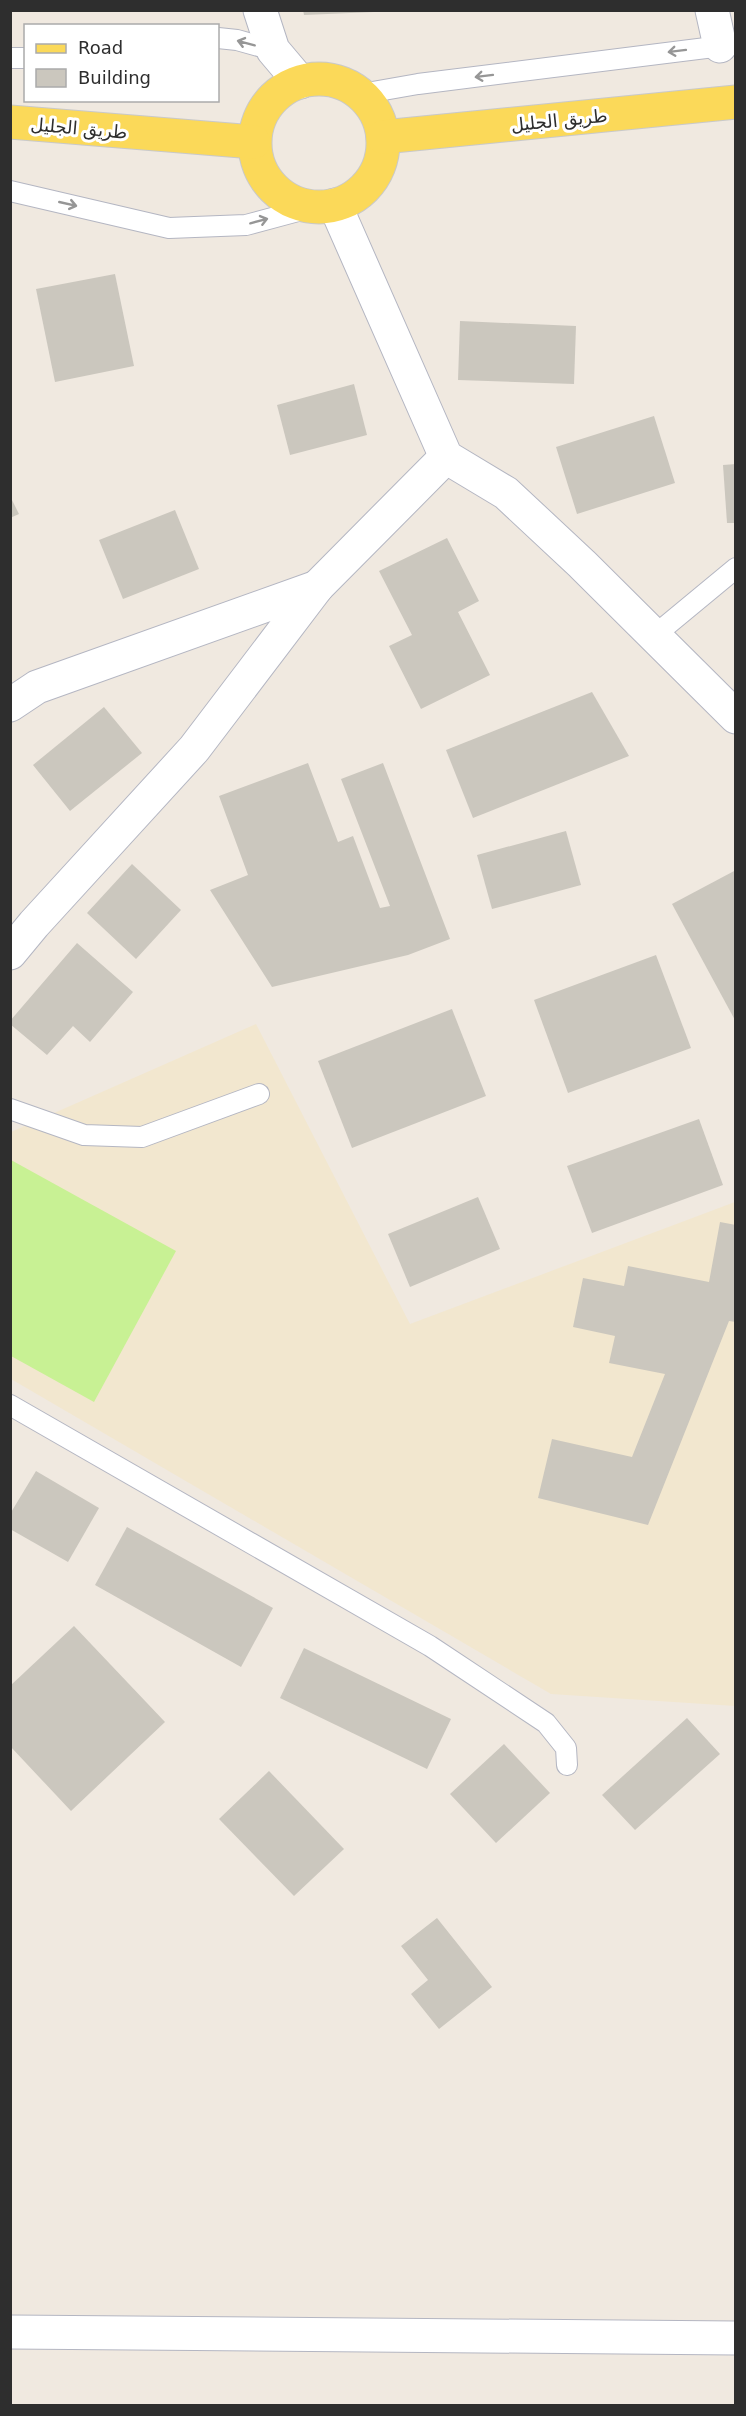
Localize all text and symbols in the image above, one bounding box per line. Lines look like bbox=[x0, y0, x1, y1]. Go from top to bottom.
legend bbox=[24, 24, 219, 102]
text: Road bbox=[78, 37, 123, 58]
one-way arrow bbox=[237, 37, 256, 48]
one-way arrow bbox=[668, 46, 688, 57]
text: Building bbox=[78, 67, 151, 88]
one-way arrow bbox=[475, 70, 494, 81]
street label: طريق الجليل bbox=[510, 104, 609, 137]
street label: طريق الجليل bbox=[30, 113, 128, 144]
one-way arrow bbox=[58, 199, 77, 211]
one-way arrow bbox=[250, 215, 269, 227]

